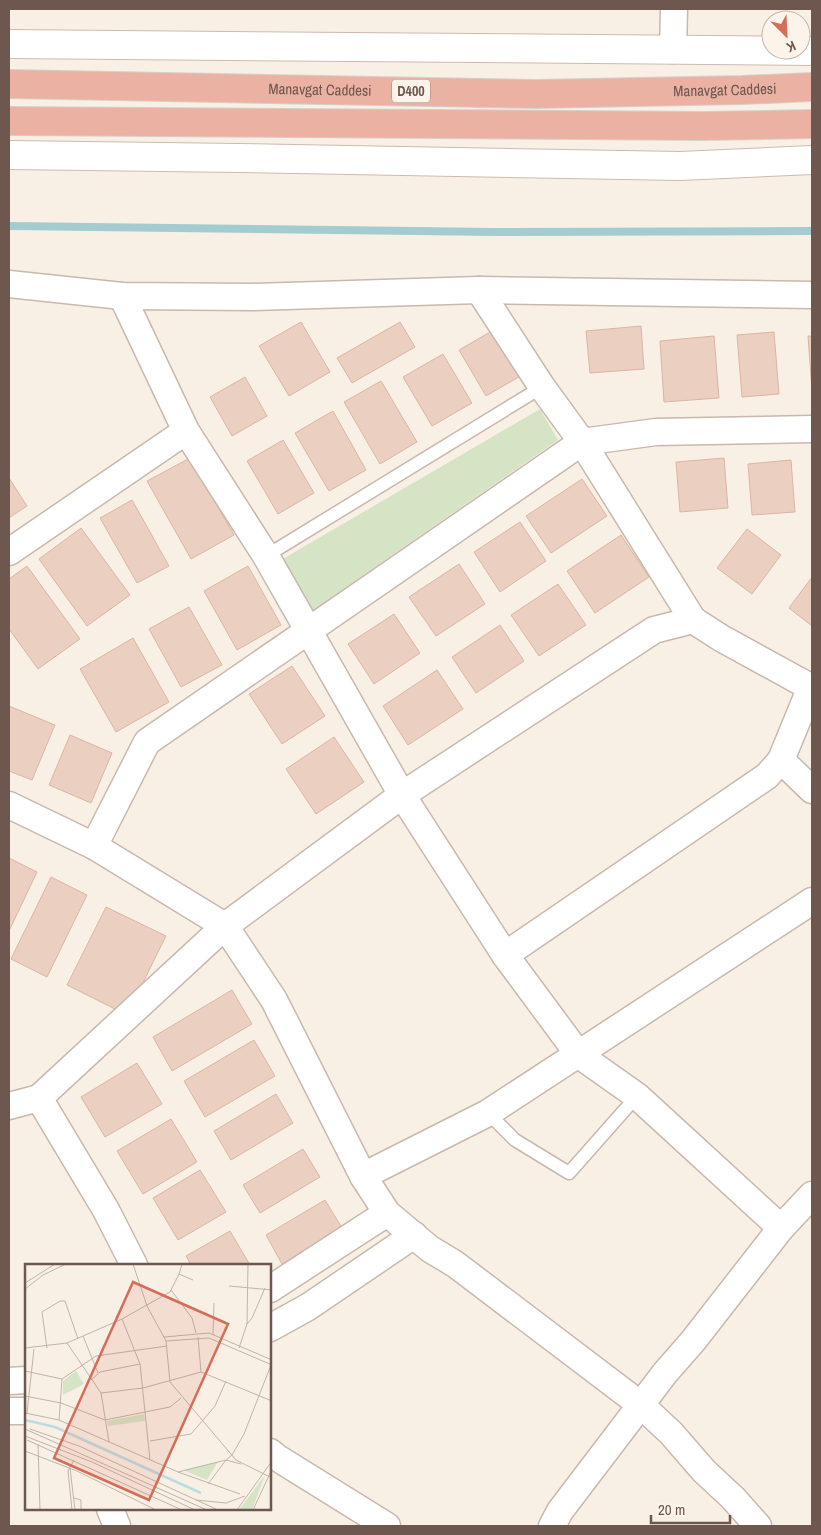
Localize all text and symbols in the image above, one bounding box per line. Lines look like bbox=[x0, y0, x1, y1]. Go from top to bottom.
north arrow bbox=[761, 10, 811, 60]
text: K bbox=[783, 37, 799, 57]
street label: Manavgat Caddesi bbox=[268, 78, 372, 101]
street label: Manavgat Caddesi bbox=[673, 78, 777, 101]
road number: D400 bbox=[392, 80, 430, 102]
inset map bbox=[25, 1264, 271, 1510]
scale bar bbox=[651, 1492, 730, 1524]
text: 20 m bbox=[658, 1499, 685, 1520]

